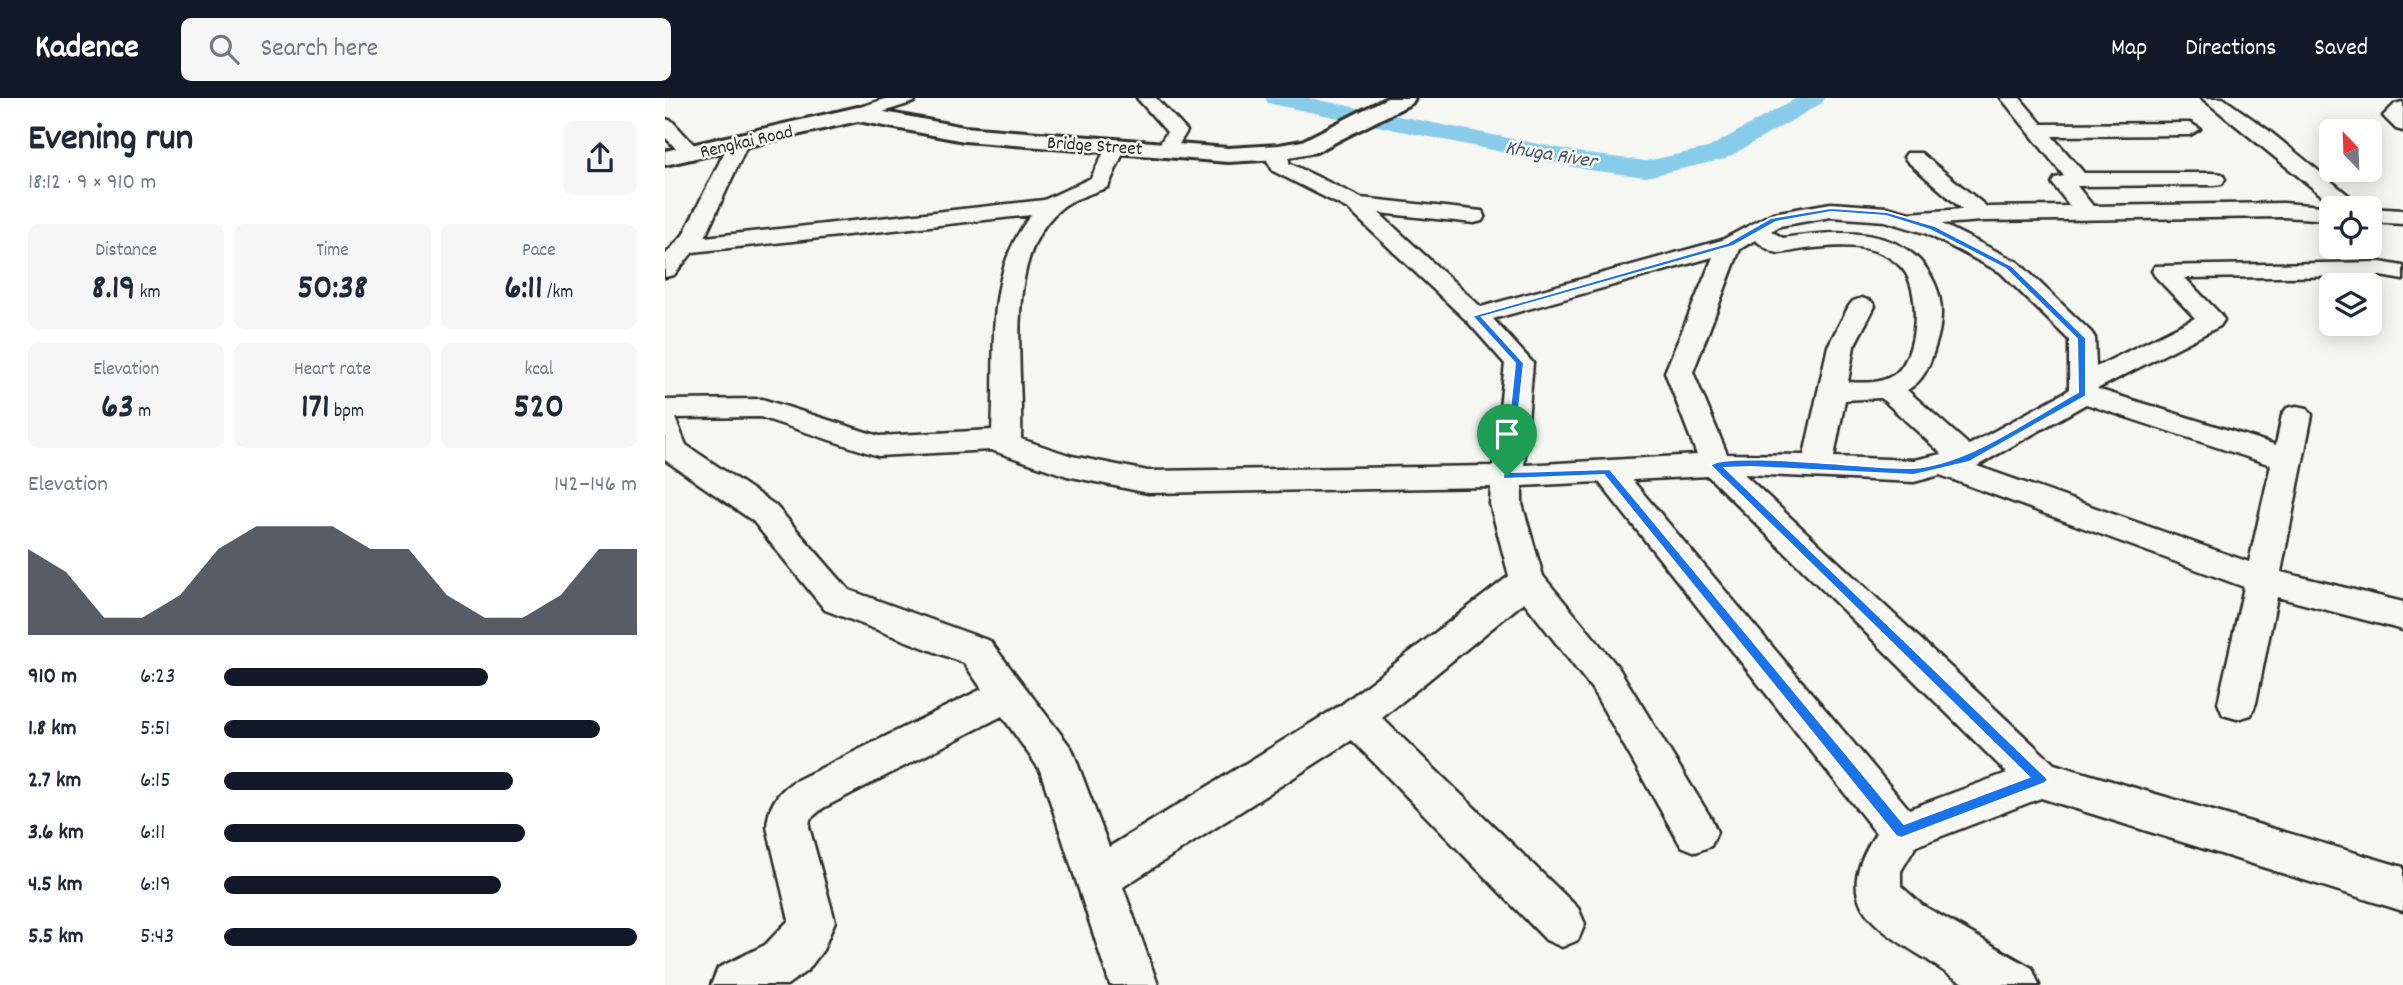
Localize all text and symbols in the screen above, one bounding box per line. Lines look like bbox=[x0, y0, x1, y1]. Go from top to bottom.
search box bbox=[181, 18, 671, 81]
text: Kadence bbox=[35, 26, 139, 73]
icon: search bbox=[205, 30, 243, 68]
text: Search here bbox=[261, 31, 378, 68]
text: Map bbox=[2111, 32, 2147, 66]
text: Directions bbox=[2185, 32, 2276, 66]
text: Saved bbox=[2314, 32, 2368, 66]
text: Evening run bbox=[28, 113, 193, 168]
north arrow bbox=[2319, 119, 2382, 182]
map controls bbox=[2319, 119, 2382, 336]
street label: Rengkai Road bbox=[698, 120, 796, 167]
button: share bbox=[563, 121, 637, 195]
street label: Bridge Street bbox=[1046, 131, 1143, 164]
water label: Khuga River bbox=[1503, 134, 1601, 178]
text: 18:12 · 9 × 910 m bbox=[28, 167, 156, 200]
button: locate bbox=[2319, 196, 2382, 259]
text: Distance bbox=[95, 238, 157, 265]
text: Time bbox=[316, 238, 349, 265]
text: Pace bbox=[522, 238, 556, 265]
text: 8.19 bbox=[92, 265, 135, 315]
text: 50:38 bbox=[297, 265, 368, 315]
text: 6:11 bbox=[504, 265, 543, 315]
button: layers bbox=[2319, 273, 2382, 336]
text: km bbox=[135, 280, 161, 307]
text: /km bbox=[543, 280, 573, 307]
text: Elevation bbox=[93, 357, 159, 384]
text: Heart rate bbox=[294, 357, 371, 384]
text: kcal bbox=[524, 357, 553, 384]
text: 63 bbox=[101, 384, 134, 434]
text: 171 bbox=[301, 384, 330, 434]
text: 520 bbox=[514, 384, 564, 434]
text: m bbox=[134, 399, 151, 426]
text: bpm bbox=[330, 399, 364, 426]
pin bbox=[1477, 404, 1537, 476]
icon: arrive bbox=[1488, 415, 1526, 453]
text: Elevation bbox=[28, 469, 108, 502]
text: 142–146 m bbox=[554, 469, 637, 502]
text: 910 m bbox=[28, 661, 77, 694]
text: 6:23 bbox=[140, 661, 175, 694]
text: 1.8 km bbox=[28, 713, 77, 746]
text: 5:51 bbox=[140, 713, 170, 746]
text: 2.7 km bbox=[28, 765, 81, 798]
text: 6:15 bbox=[140, 765, 171, 798]
text: 3.6 km bbox=[28, 817, 84, 850]
text: 6:11 bbox=[140, 817, 165, 850]
text: 4.5 km bbox=[28, 869, 83, 902]
text: 6:19 bbox=[140, 869, 171, 902]
text: 5.5 km bbox=[28, 921, 84, 954]
text: 5:43 bbox=[140, 921, 174, 954]

